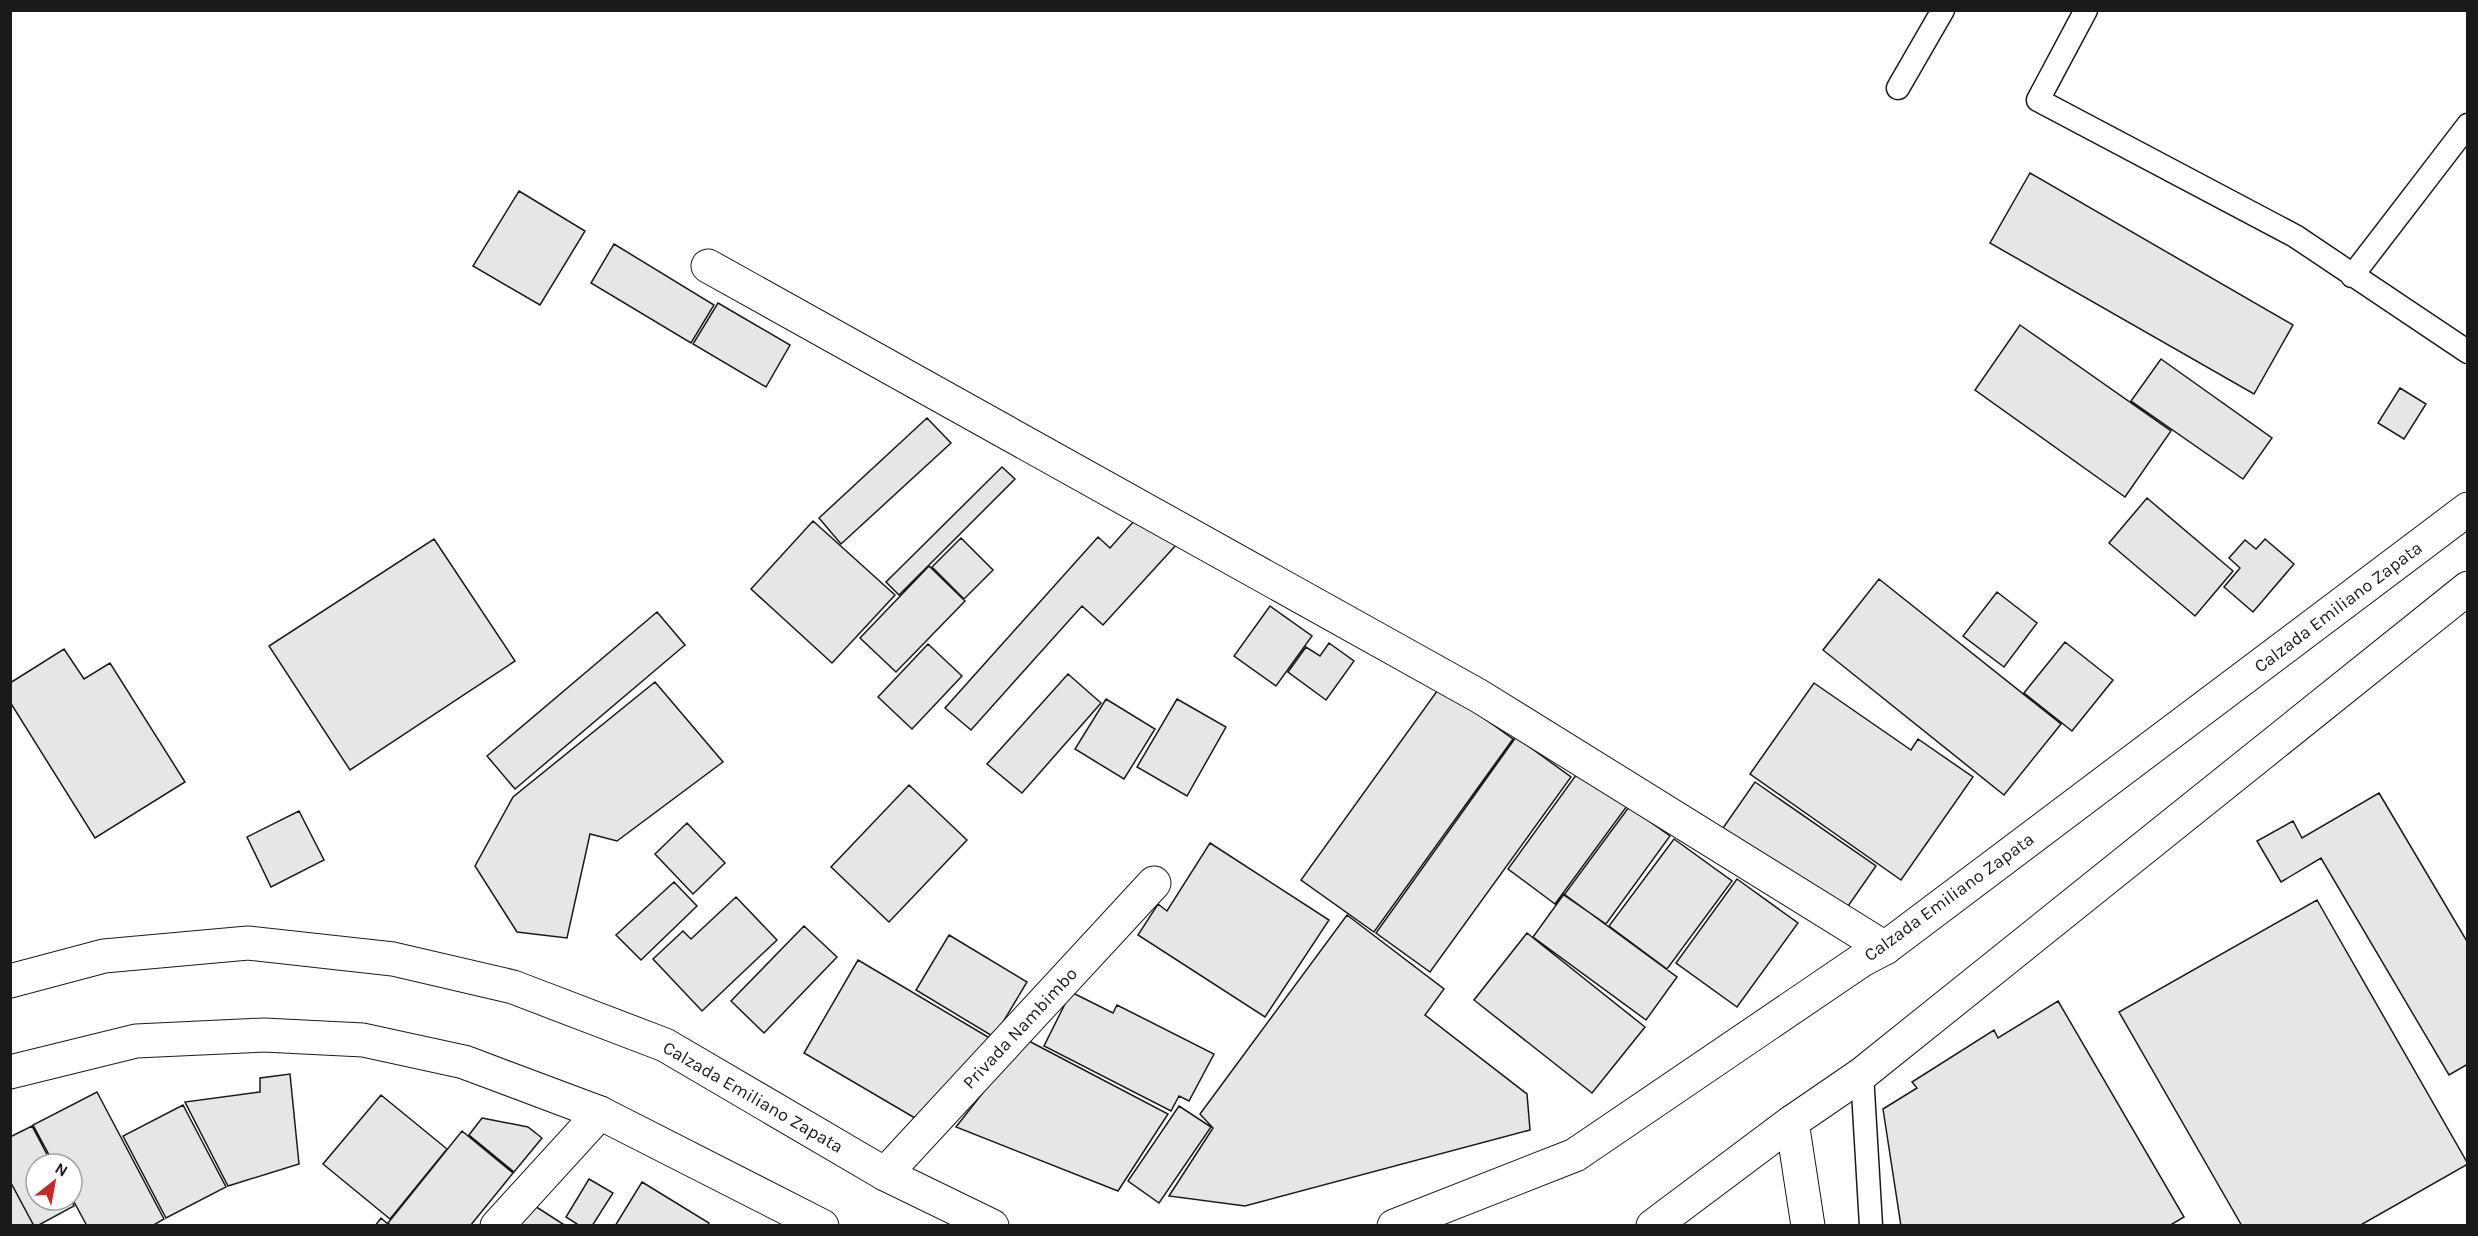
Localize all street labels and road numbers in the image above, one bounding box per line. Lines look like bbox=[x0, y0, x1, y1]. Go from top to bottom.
street label: Calzada Emiliano Zapata bbox=[2250, 537, 2426, 677]
street label: Calzada Emiliano Zapata bbox=[1860, 828, 2038, 966]
street label: Privada Nambimbo bbox=[958, 963, 1082, 1093]
street label: Calzada Emiliano Zapata bbox=[659, 1036, 847, 1158]

